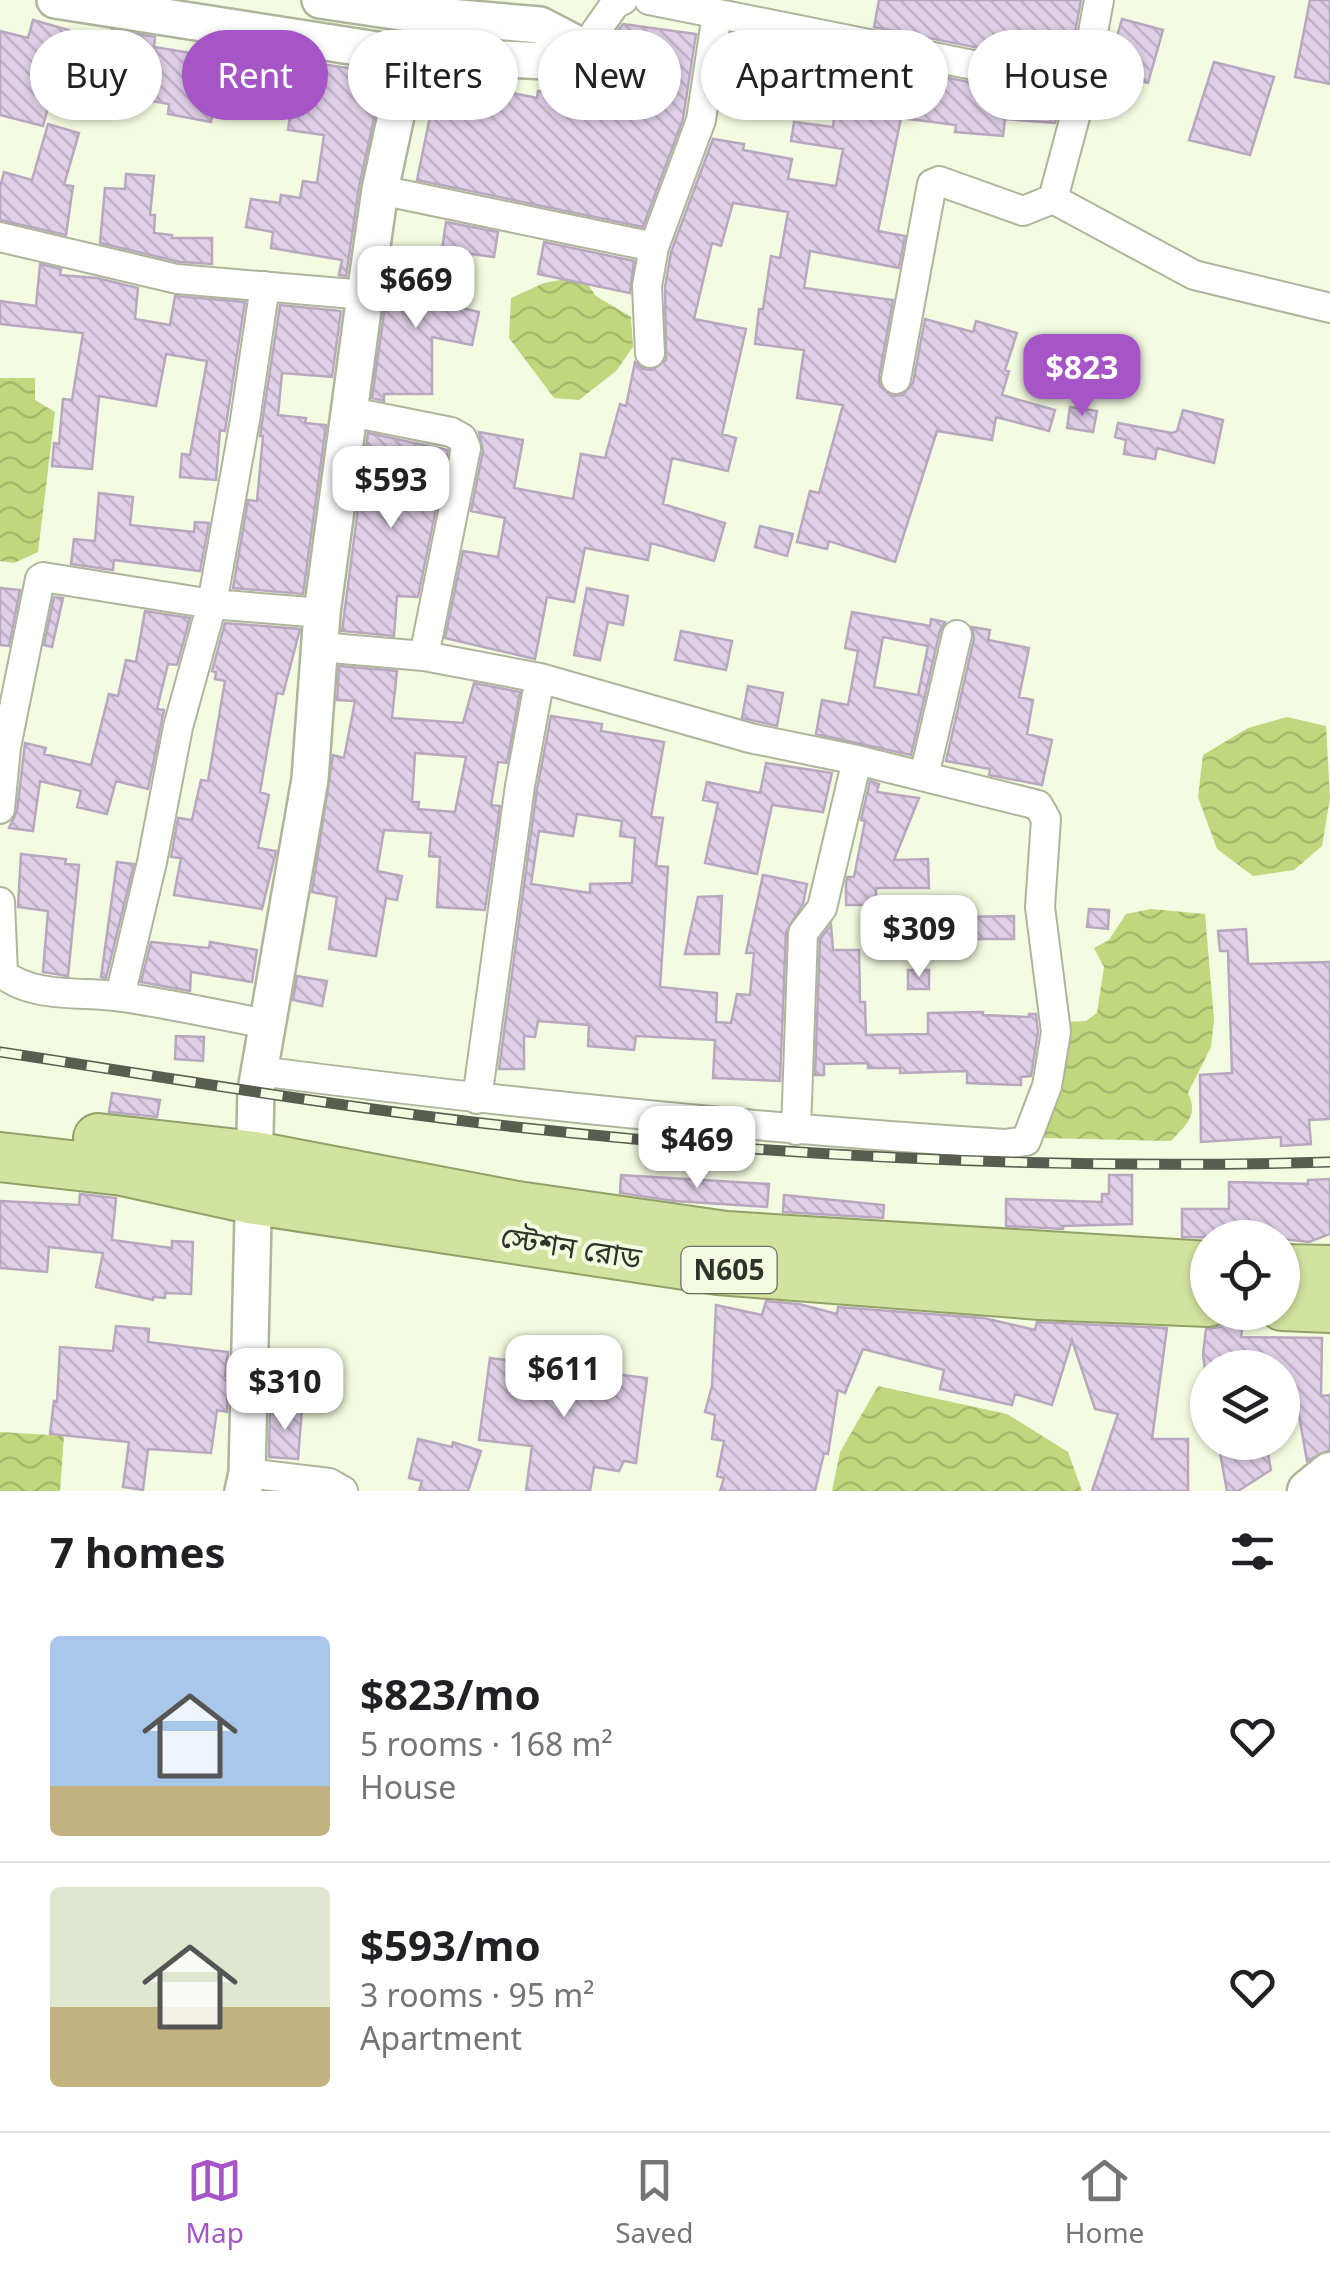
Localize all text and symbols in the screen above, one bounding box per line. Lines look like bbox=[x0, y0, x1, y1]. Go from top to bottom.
chip: Buy bbox=[30, 30, 162, 120]
chip: Rent bbox=[182, 30, 328, 120]
chip: Filters bbox=[348, 30, 518, 120]
chip: New bbox=[538, 30, 681, 120]
chip: Apartment bbox=[701, 30, 948, 120]
chip: House bbox=[968, 30, 1144, 120]
pin: $669 bbox=[357, 246, 475, 331]
text: $669 bbox=[379, 257, 453, 300]
pin: $823 bbox=[1023, 334, 1141, 419]
text: $823 bbox=[1045, 345, 1119, 388]
pin: $593 bbox=[332, 446, 450, 531]
text: $593 bbox=[354, 457, 428, 500]
pin: $309 bbox=[860, 895, 978, 980]
text: $309 bbox=[882, 906, 956, 949]
pin: $469 bbox=[638, 1106, 756, 1191]
text: $469 bbox=[660, 1117, 734, 1160]
street label: স্টেশন রোড bbox=[498, 1215, 645, 1278]
map controls bbox=[1190, 1220, 1300, 1460]
button: locate bbox=[1190, 1220, 1300, 1330]
road number: N605 bbox=[682, 1247, 776, 1293]
pin: $611 bbox=[505, 1335, 623, 1420]
text: $611 bbox=[527, 1346, 601, 1389]
pin: $310 bbox=[226, 1348, 344, 1433]
button: layers bbox=[1190, 1350, 1300, 1460]
text: $310 bbox=[248, 1359, 322, 1402]
text: 7 homes bbox=[50, 1523, 226, 1580]
icon: filters bbox=[1225, 1524, 1280, 1579]
text: $823/mo bbox=[360, 1665, 541, 1722]
icon: home bbox=[130, 1676, 250, 1796]
icon: heart bbox=[1225, 1709, 1280, 1764]
text: 5 rooms · 168 m² bbox=[360, 1722, 613, 1765]
text: House bbox=[360, 1765, 456, 1808]
text: $593/mo bbox=[360, 1916, 541, 1973]
icon: home bbox=[130, 1927, 250, 2047]
icon: heart bbox=[1225, 1960, 1280, 2015]
text: 3 rooms · 95 m² bbox=[360, 1973, 594, 2016]
text: Apartment bbox=[360, 2016, 522, 2059]
tab: Map bbox=[186, 2153, 244, 2251]
tab: Saved bbox=[615, 2153, 693, 2251]
tab: Home bbox=[1065, 2153, 1144, 2251]

